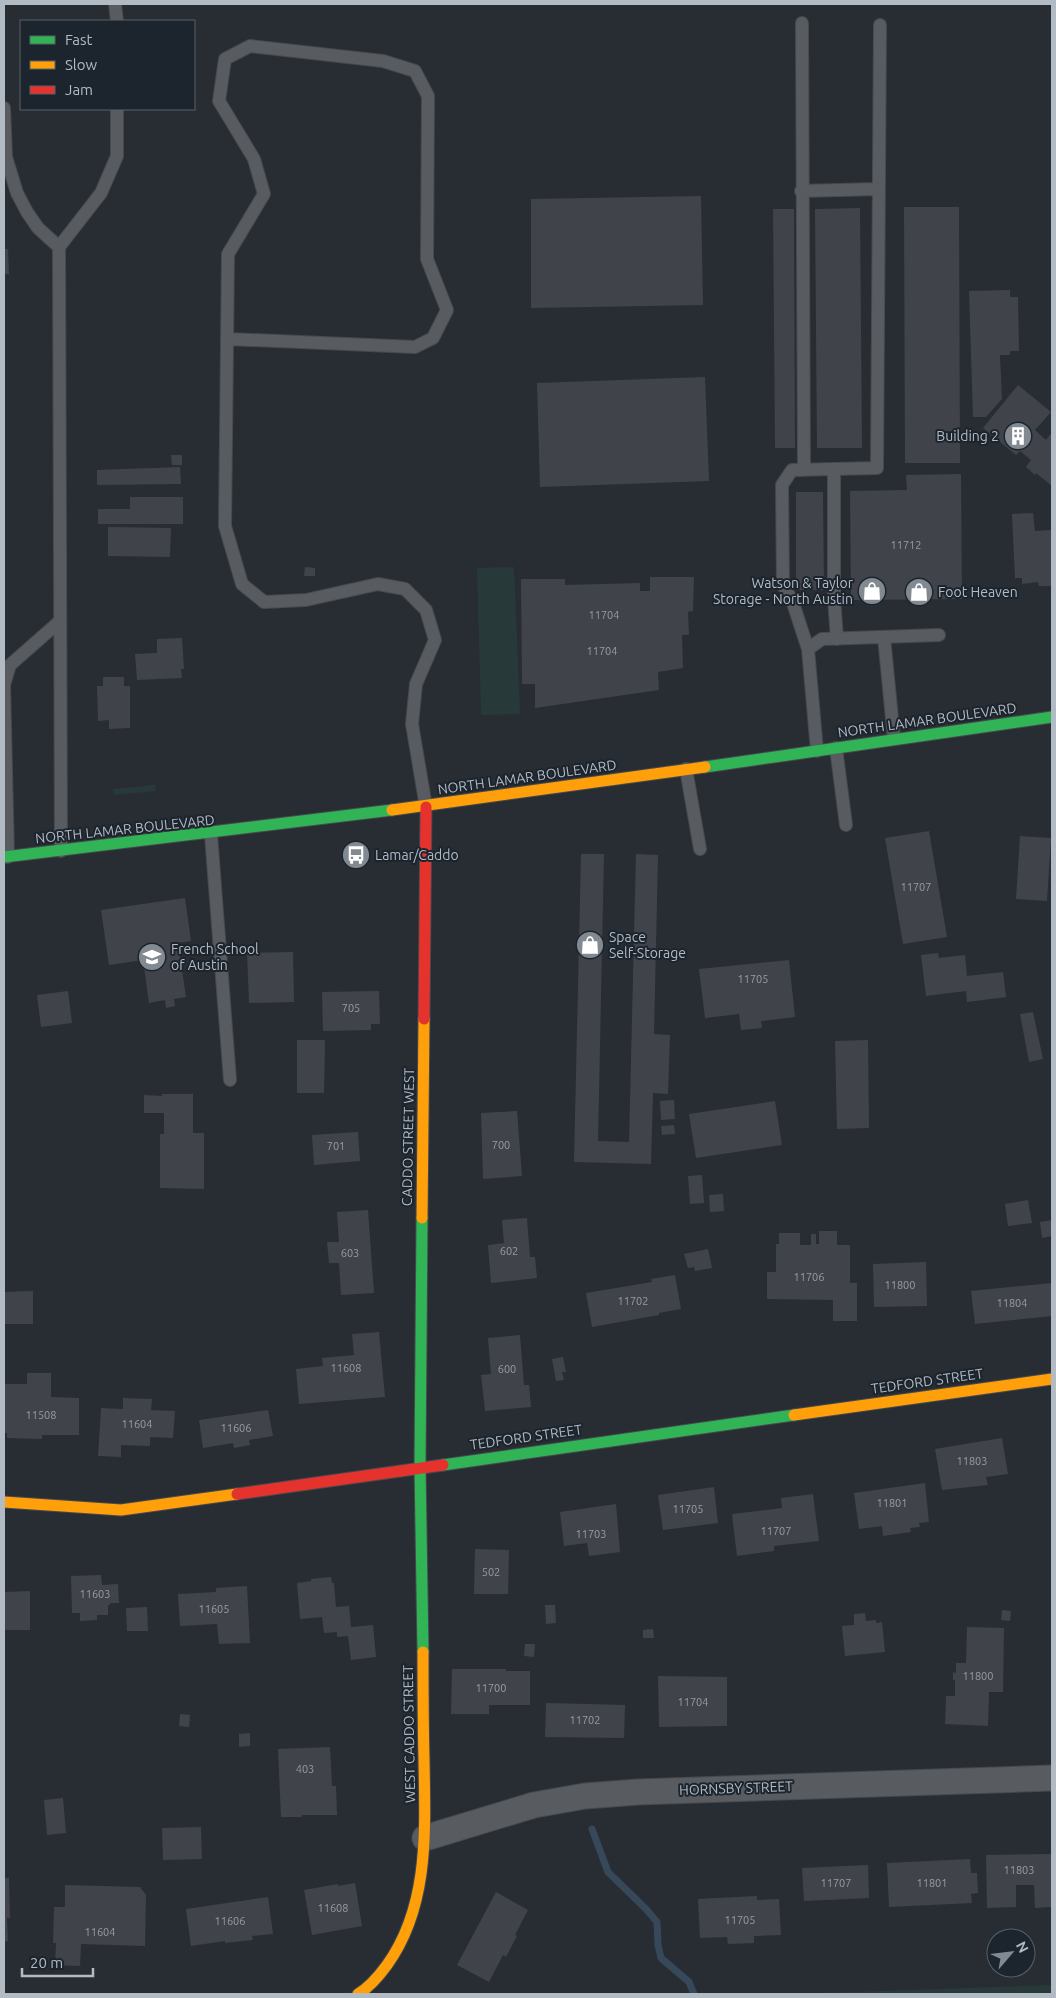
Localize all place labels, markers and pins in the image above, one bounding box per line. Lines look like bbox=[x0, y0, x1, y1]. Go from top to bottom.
building icon: Building 2 bbox=[1003, 421, 1033, 451]
place label: Building 2 bbox=[936, 428, 999, 444]
place label: Watson & Taylor Storage - North Austin bbox=[713, 575, 854, 607]
shop icon: Watson & Taylor Storage - North Austin bbox=[857, 576, 887, 606]
shop icon: Foot Heaven bbox=[904, 577, 934, 607]
place label: Foot Heaven bbox=[938, 584, 1018, 600]
bus stop icon: Lamar/Caddo bbox=[341, 840, 371, 870]
place label: Lamar/Caddo bbox=[375, 847, 459, 863]
place label: Space Self-Storage bbox=[609, 929, 686, 961]
shop icon: Space Self-Storage bbox=[575, 930, 605, 960]
place label: French School of Austin bbox=[171, 941, 259, 973]
school or university icon: French School of Austin bbox=[137, 942, 167, 972]

